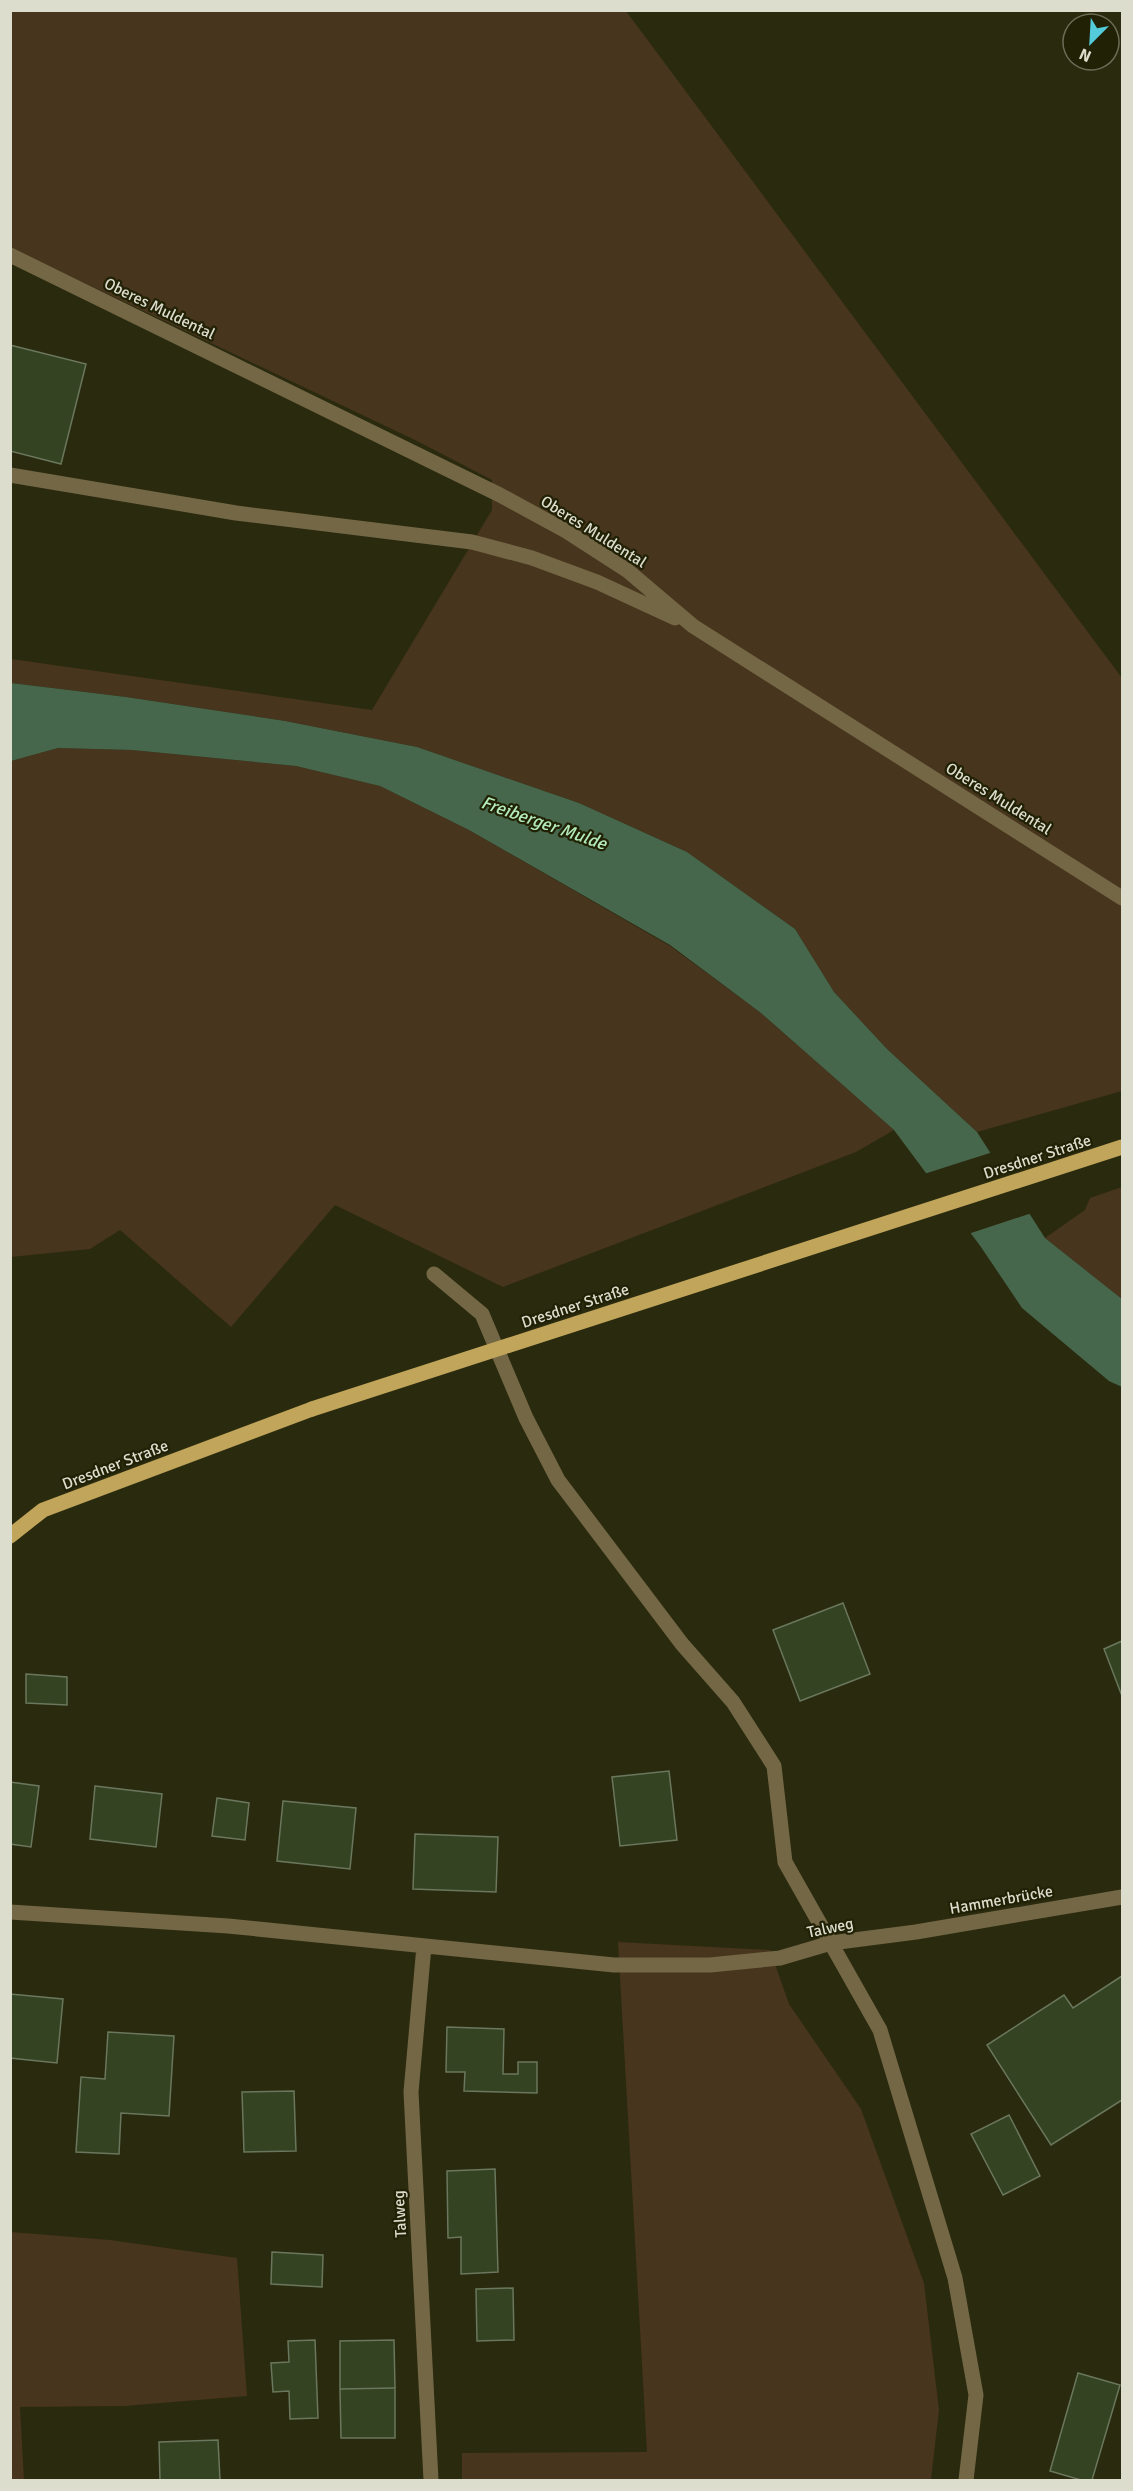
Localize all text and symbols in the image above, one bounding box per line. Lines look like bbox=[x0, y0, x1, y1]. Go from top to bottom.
north arrow bbox=[1061, 12, 1121, 72]
text: N bbox=[1076, 43, 1094, 66]
street label: Oberes Muldental bbox=[101, 273, 219, 345]
street label: Oberes Muldental bbox=[537, 491, 650, 573]
street label: Oberes Muldental bbox=[942, 758, 1055, 840]
water label: Freiberger Mulde bbox=[478, 791, 611, 855]
street label: Dresdner Straße bbox=[981, 1130, 1094, 1184]
street label: Dresdner Straße bbox=[519, 1279, 632, 1333]
street label: Dresdner Straße bbox=[59, 1436, 171, 1494]
street label: Hammerbrücke bbox=[948, 1881, 1054, 1919]
street label: Talweg bbox=[805, 1913, 855, 1943]
street label: Talweg bbox=[389, 2190, 411, 2238]

